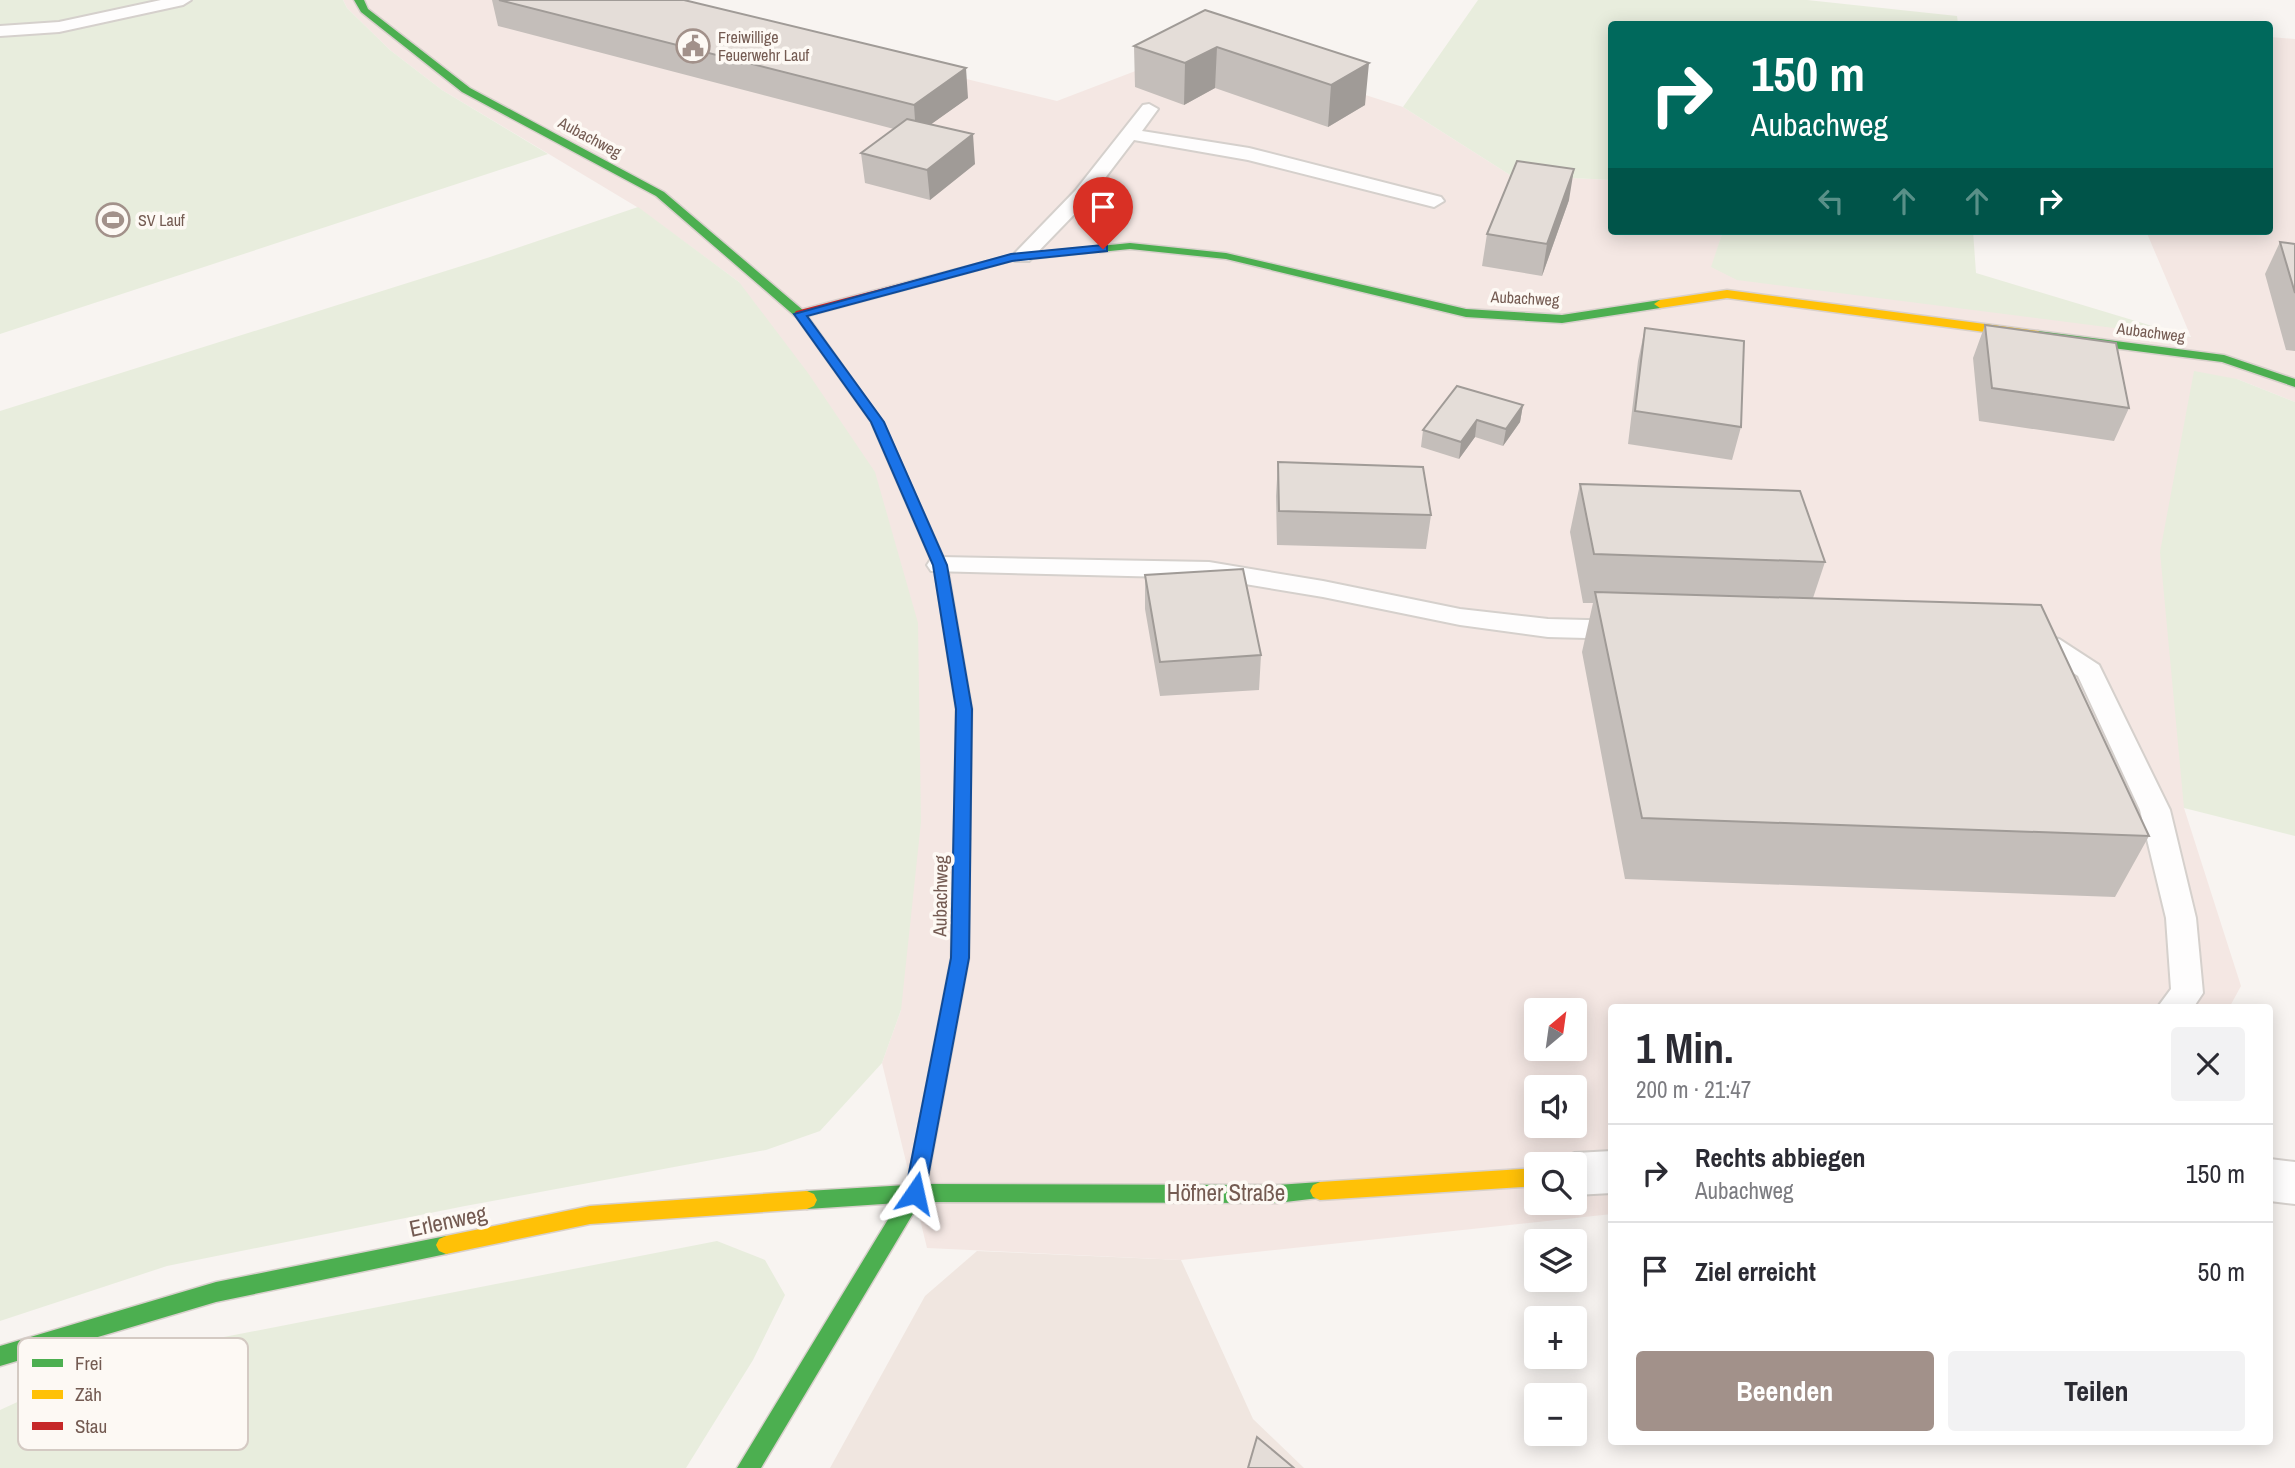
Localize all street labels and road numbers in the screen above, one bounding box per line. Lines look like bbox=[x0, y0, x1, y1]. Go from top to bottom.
street label: Aubachweg bbox=[554, 111, 626, 163]
street label: Aubachweg bbox=[1489, 285, 1561, 311]
street label: Aubachweg bbox=[2115, 317, 2187, 347]
street label: Aubachweg bbox=[926, 855, 954, 938]
street label: Höfner Straße bbox=[1167, 1177, 1285, 1208]
street label: Erlenweg bbox=[406, 1197, 490, 1244]

